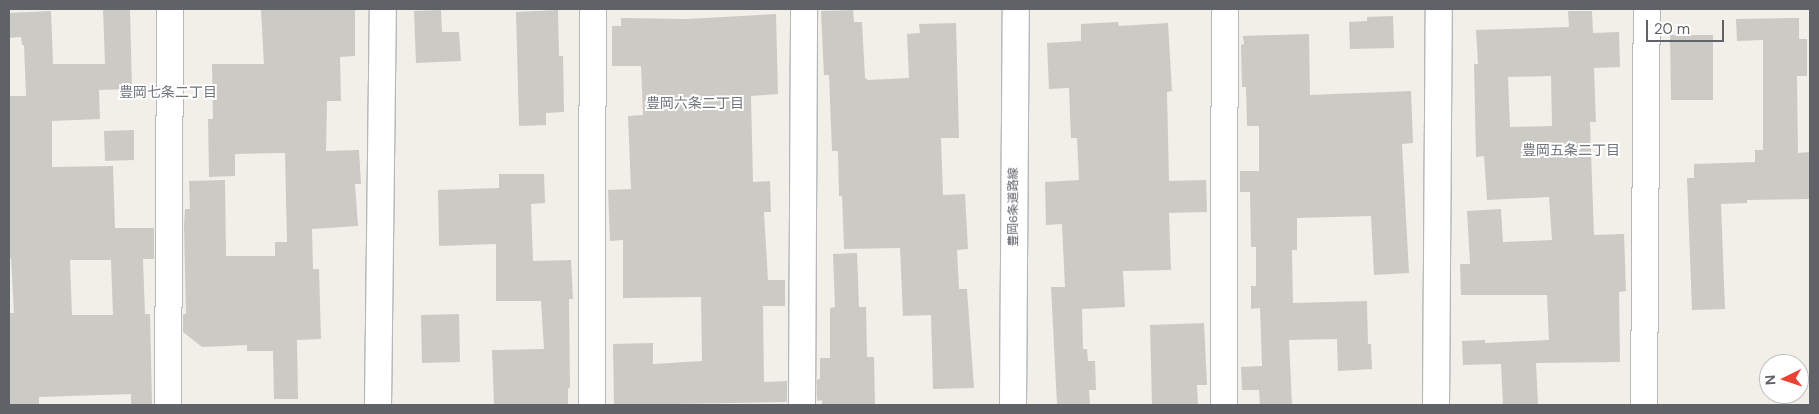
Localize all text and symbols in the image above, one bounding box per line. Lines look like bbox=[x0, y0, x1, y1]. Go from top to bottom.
scale bar bbox=[1649, 10, 1726, 42]
text: 20 m bbox=[1654, 19, 1690, 39]
district label: 豊岡七条二丁目 bbox=[119, 84, 217, 100]
district label: 豊岡六条二丁目 bbox=[646, 95, 744, 111]
district label: 豊岡五条二丁目 bbox=[1522, 142, 1620, 158]
street label: 豊岡6条道路線 bbox=[1007, 167, 1021, 247]
north arrow bbox=[1759, 354, 1809, 404]
text: N bbox=[1761, 374, 1779, 386]

